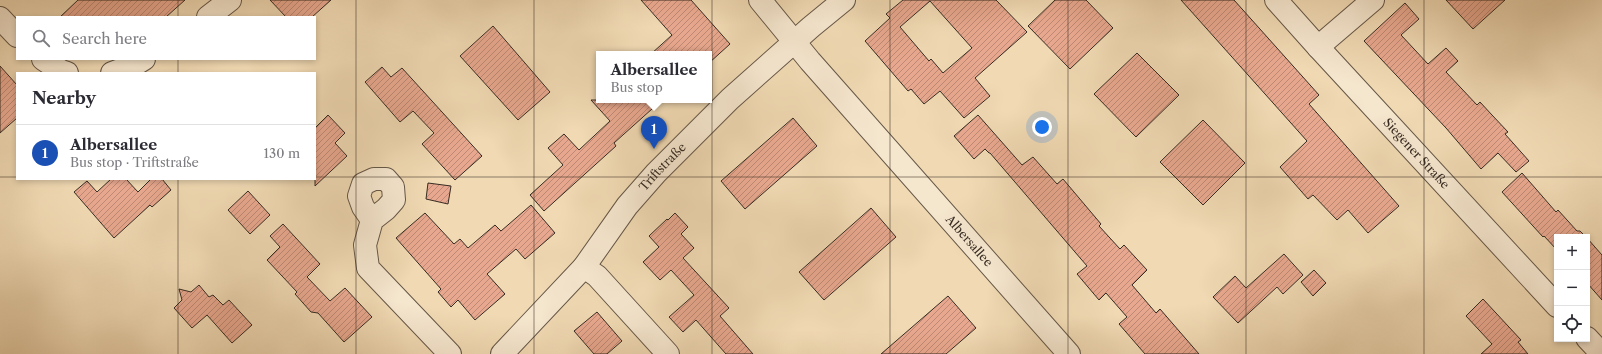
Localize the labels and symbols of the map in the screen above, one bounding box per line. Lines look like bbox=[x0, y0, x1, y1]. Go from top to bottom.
street label: Siegener Straße bbox=[1380, 115, 1453, 192]
pin: 1 bbox=[641, 116, 667, 149]
your location bbox=[1032, 117, 1052, 137]
street label: Triftstraße bbox=[636, 139, 689, 194]
street label: Albersallee bbox=[942, 211, 996, 270]

